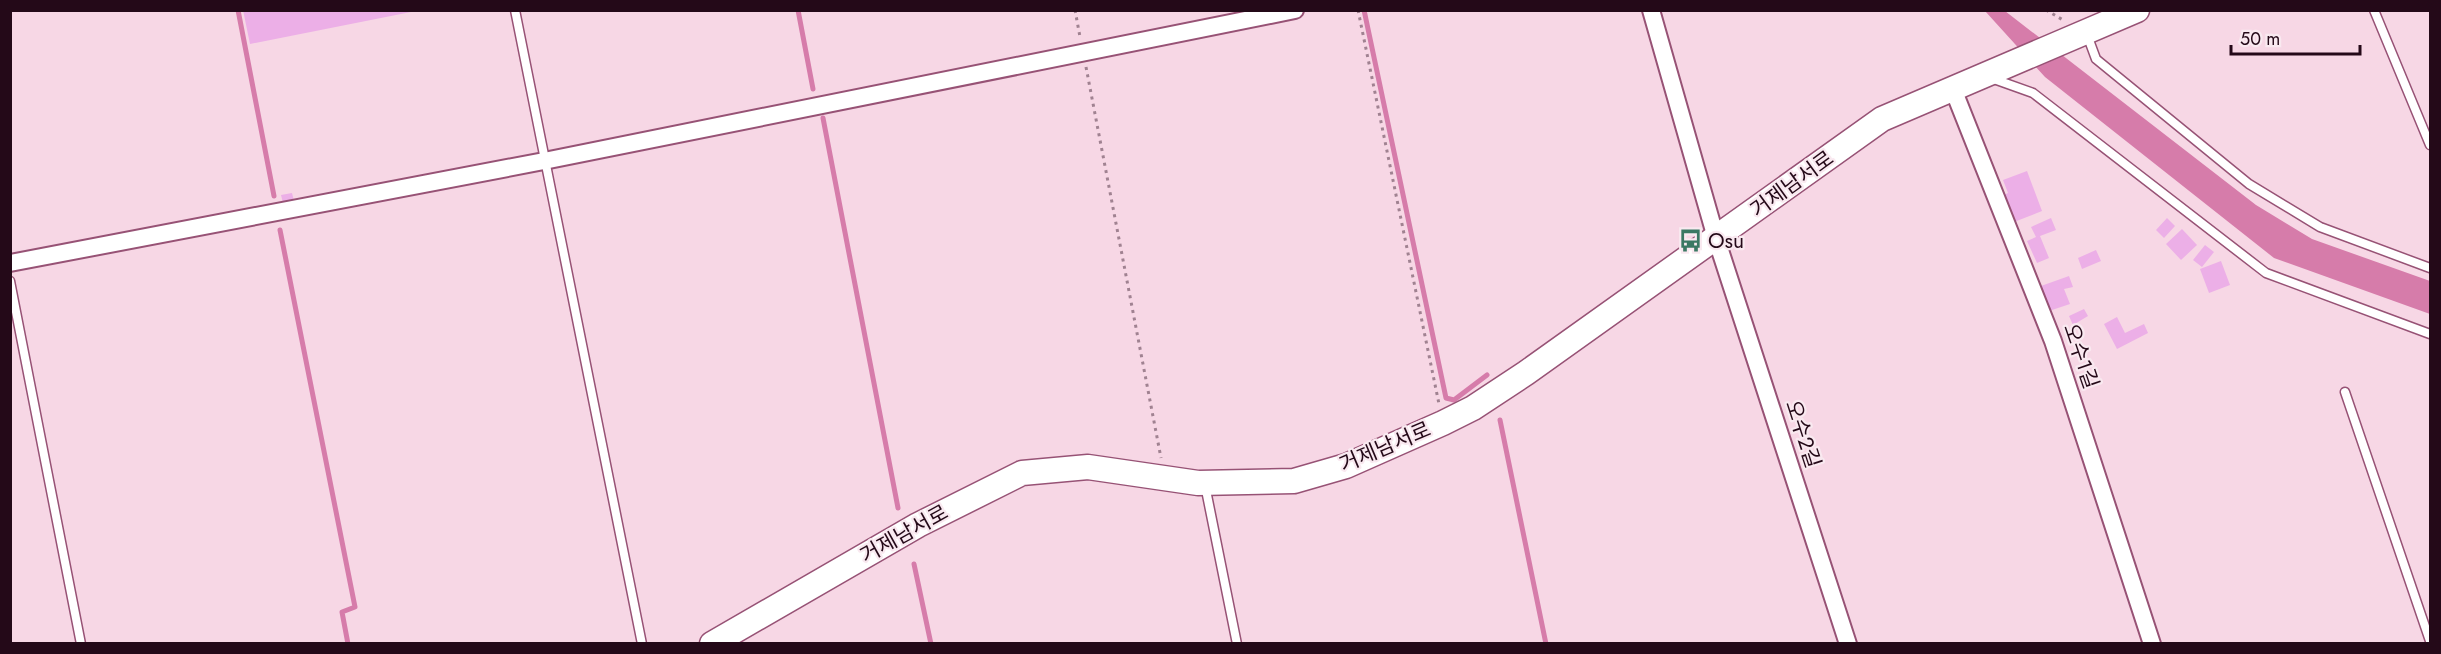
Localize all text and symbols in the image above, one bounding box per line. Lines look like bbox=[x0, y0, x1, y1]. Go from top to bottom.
scale bar bbox=[2231, 18, 2360, 56]
text: 50 m bbox=[2240, 26, 2280, 52]
street label: 거제남서로 bbox=[1744, 143, 1840, 225]
place label: Osu bbox=[1708, 226, 1744, 256]
bus stop icon: Osu bbox=[1677, 228, 1703, 254]
street label: 오수1길 bbox=[2056, 319, 2106, 393]
street label: 오수2길 bbox=[1778, 396, 1828, 472]
street label: 거제남서로 bbox=[1335, 414, 1435, 480]
street label: 거제남서로 bbox=[854, 497, 954, 571]

